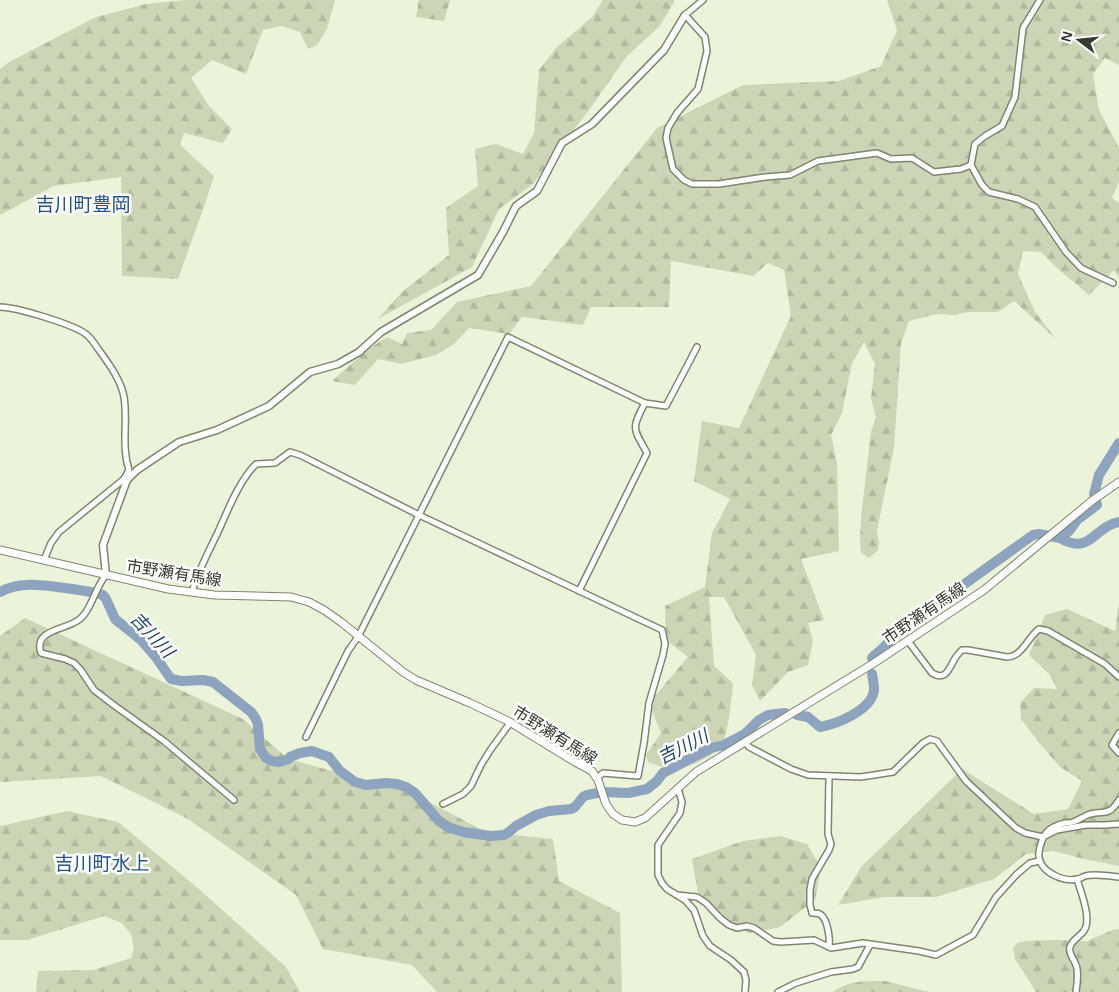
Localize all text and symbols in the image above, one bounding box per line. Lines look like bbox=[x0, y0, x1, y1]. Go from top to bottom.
north arrow bbox=[1054, 15, 1104, 65]
text: N bbox=[1057, 29, 1076, 43]
district label: 吉川町豊岡 bbox=[35, 194, 131, 215]
street label: 市野瀬有馬線 bbox=[125, 557, 223, 589]
street label: 市野瀬有馬線 bbox=[879, 579, 969, 647]
water label: 吉川川 bbox=[126, 608, 179, 663]
street label: 市野瀬有馬線 bbox=[510, 702, 600, 768]
water label: 吉川川 bbox=[654, 725, 713, 768]
district label: 吉川町水上 bbox=[54, 853, 150, 874]

